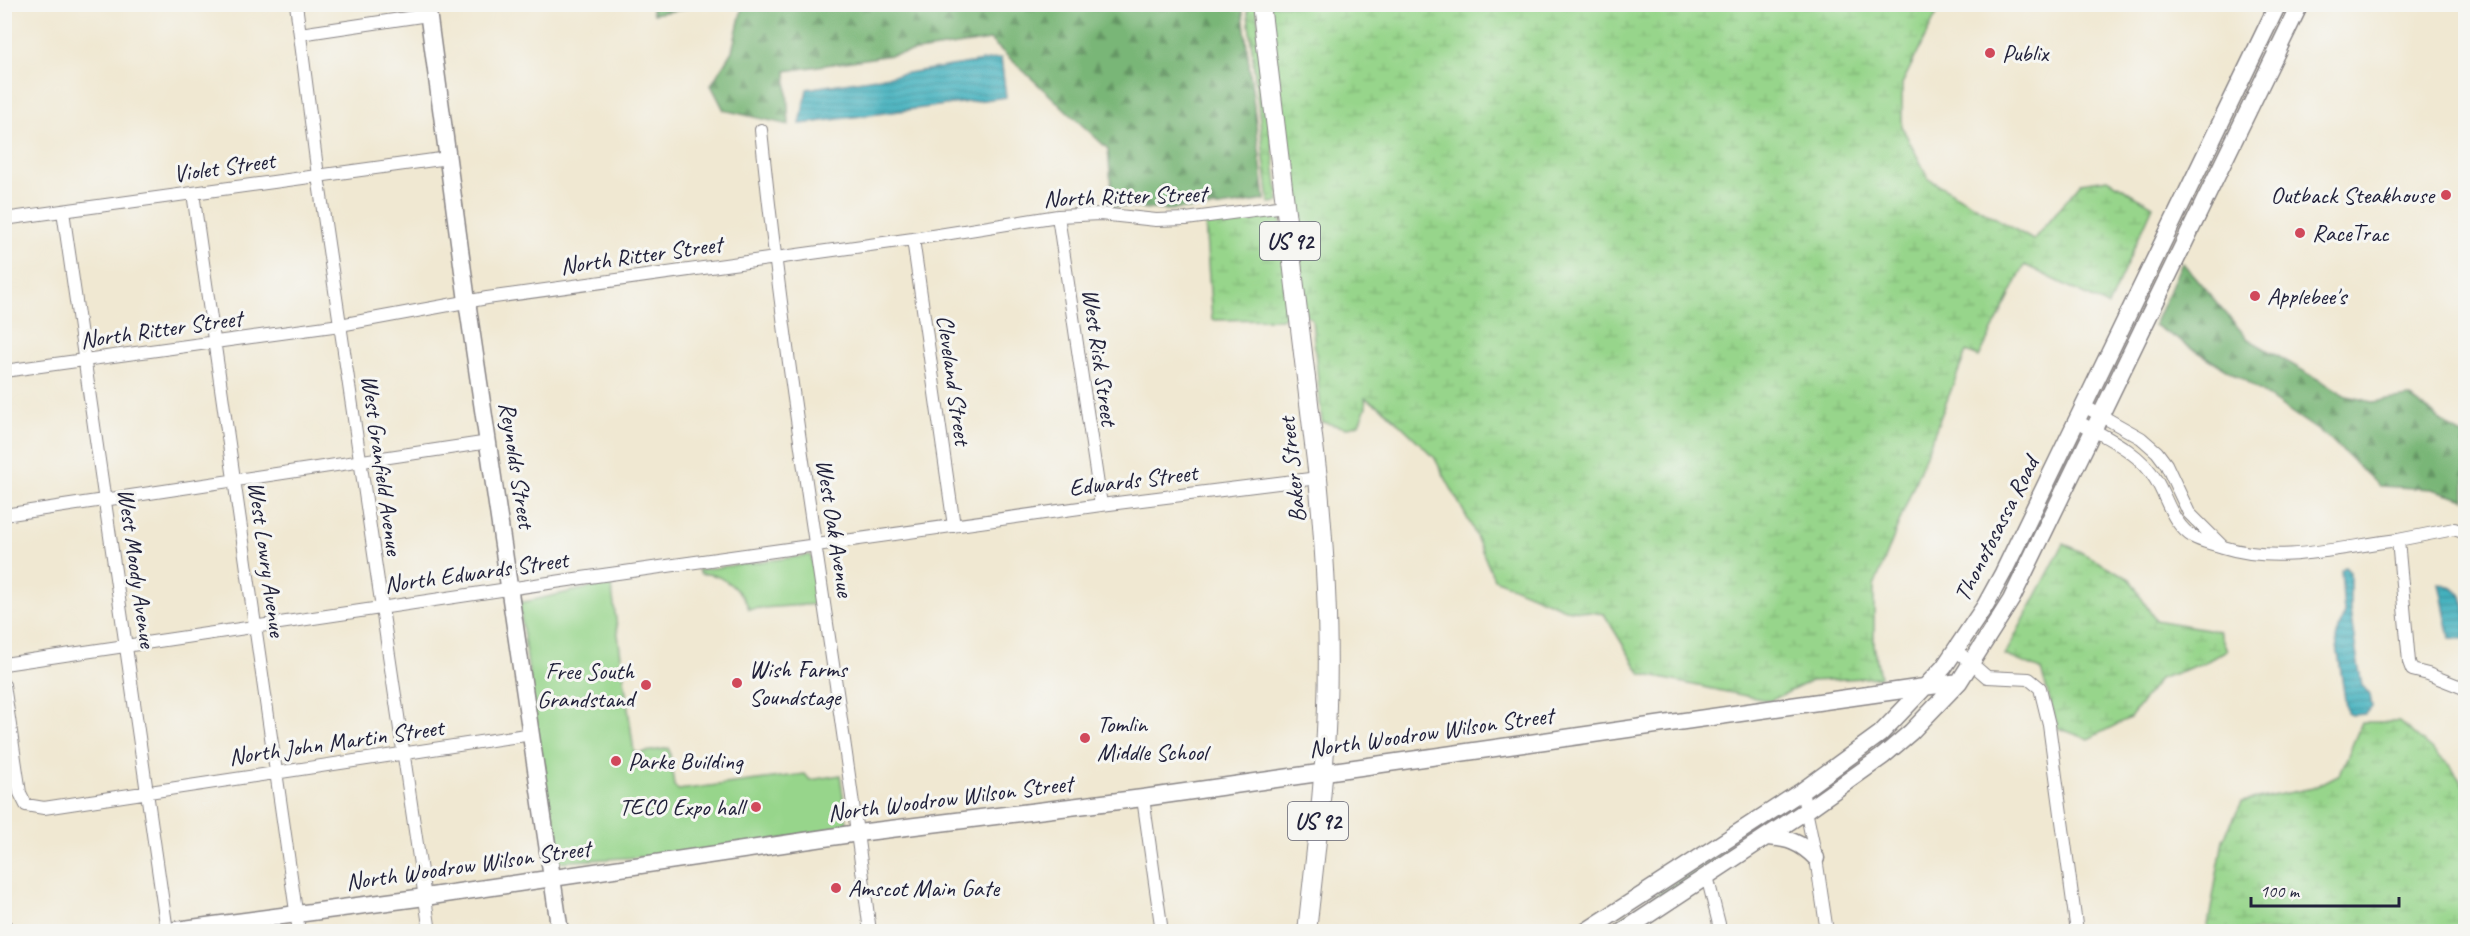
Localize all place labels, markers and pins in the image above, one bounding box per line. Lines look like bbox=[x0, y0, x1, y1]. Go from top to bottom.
place label: Publix bbox=[2002, 38, 2050, 68]
marker: Publix bbox=[1983, 46, 1997, 60]
place label: Outback Steakhouse bbox=[2271, 180, 2436, 210]
marker: Outback Steakhouse bbox=[2439, 188, 2453, 202]
place label: RaceTrac bbox=[2312, 218, 2390, 248]
marker: RaceTrac bbox=[2293, 226, 2307, 240]
place label: Applebee's bbox=[2267, 281, 2349, 311]
marker: Applebee's bbox=[2248, 289, 2262, 303]
place label: Wish Farms Soundstage bbox=[749, 654, 849, 712]
place label: Free South Grandstand bbox=[537, 656, 638, 714]
marker: Wish Farms Soundstage bbox=[730, 676, 744, 690]
marker: Free South Grandstand bbox=[639, 678, 653, 692]
place label: Tomlin Middle School bbox=[1097, 709, 1211, 767]
marker: Tomlin Middle School bbox=[1078, 731, 1092, 745]
place label: Parke Building bbox=[628, 746, 744, 776]
marker: Parke Building bbox=[609, 754, 623, 768]
place label: TECO Expo hall bbox=[619, 792, 748, 822]
marker: TECO Expo hall bbox=[749, 800, 763, 814]
place label: Amscot Main Gate bbox=[848, 873, 1001, 903]
marker: Amscot Main Gate bbox=[829, 881, 843, 895]

